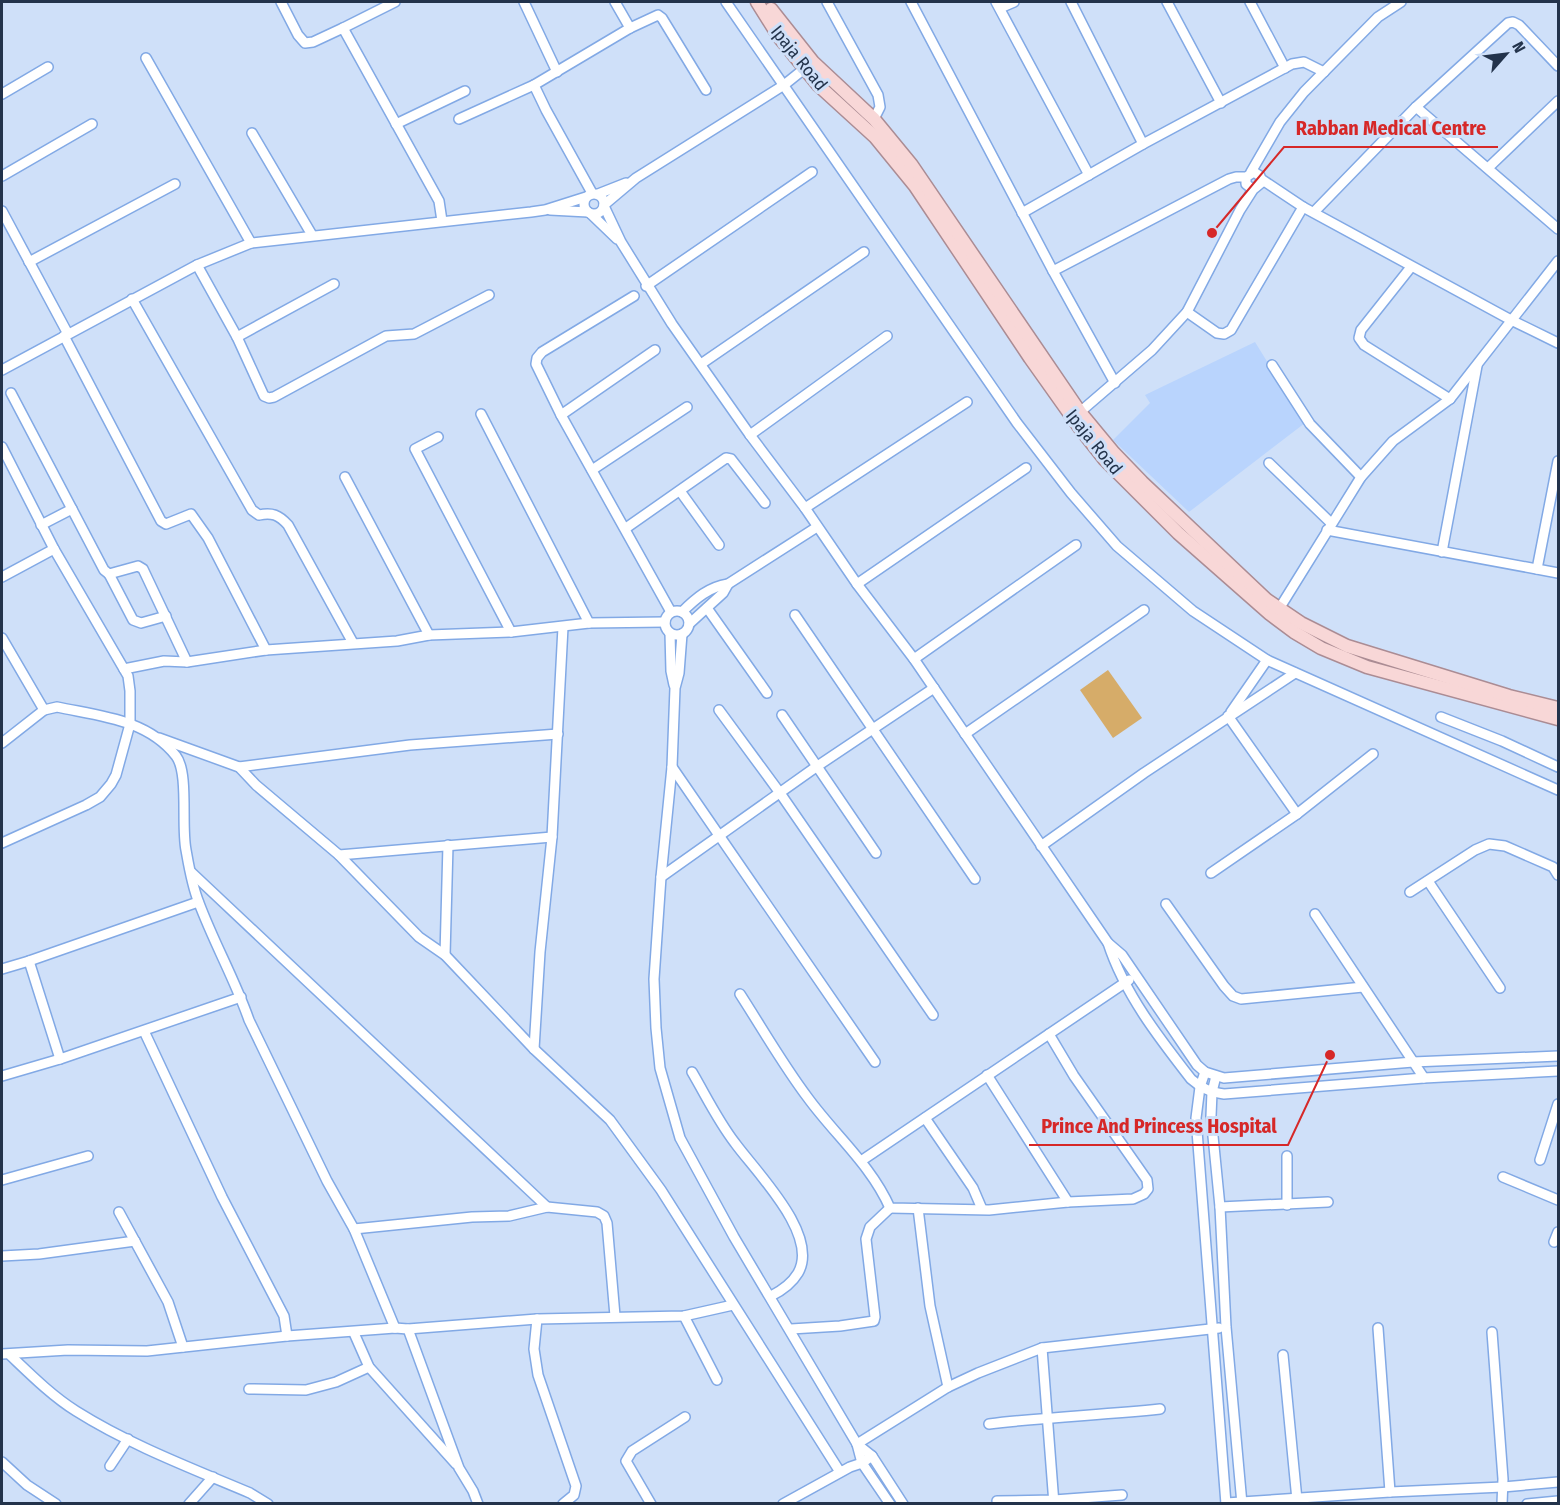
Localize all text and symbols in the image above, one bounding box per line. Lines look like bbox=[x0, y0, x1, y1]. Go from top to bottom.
street label: Ipaja Road bbox=[766, 21, 832, 95]
north arrow bbox=[1476, 24, 1536, 84]
text: N bbox=[1508, 38, 1529, 56]
callout: Rabban Medical Centre bbox=[1284, 109, 1498, 147]
text: Rabban Medical Centre bbox=[1296, 116, 1486, 140]
street label: Ipaja Road bbox=[1061, 405, 1127, 479]
callout: Prince And Princess Hospital bbox=[1029, 1107, 1288, 1145]
text: Prince And Princess Hospital bbox=[1041, 1114, 1277, 1138]

